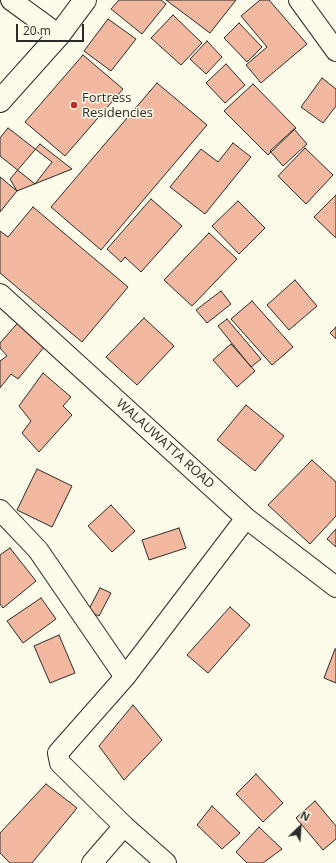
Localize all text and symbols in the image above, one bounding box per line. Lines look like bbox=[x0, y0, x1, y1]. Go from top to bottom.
scale bar bbox=[18, 16, 86, 42]
text: 20 m bbox=[23, 22, 51, 39]
place label: Fortress Residencies bbox=[82, 90, 153, 121]
marker: Fortress Residencies bbox=[69, 100, 79, 110]
street label: WALAUWATTA ROAD bbox=[113, 396, 217, 492]
north arrow bbox=[280, 807, 320, 847]
text: N bbox=[298, 807, 313, 824]

